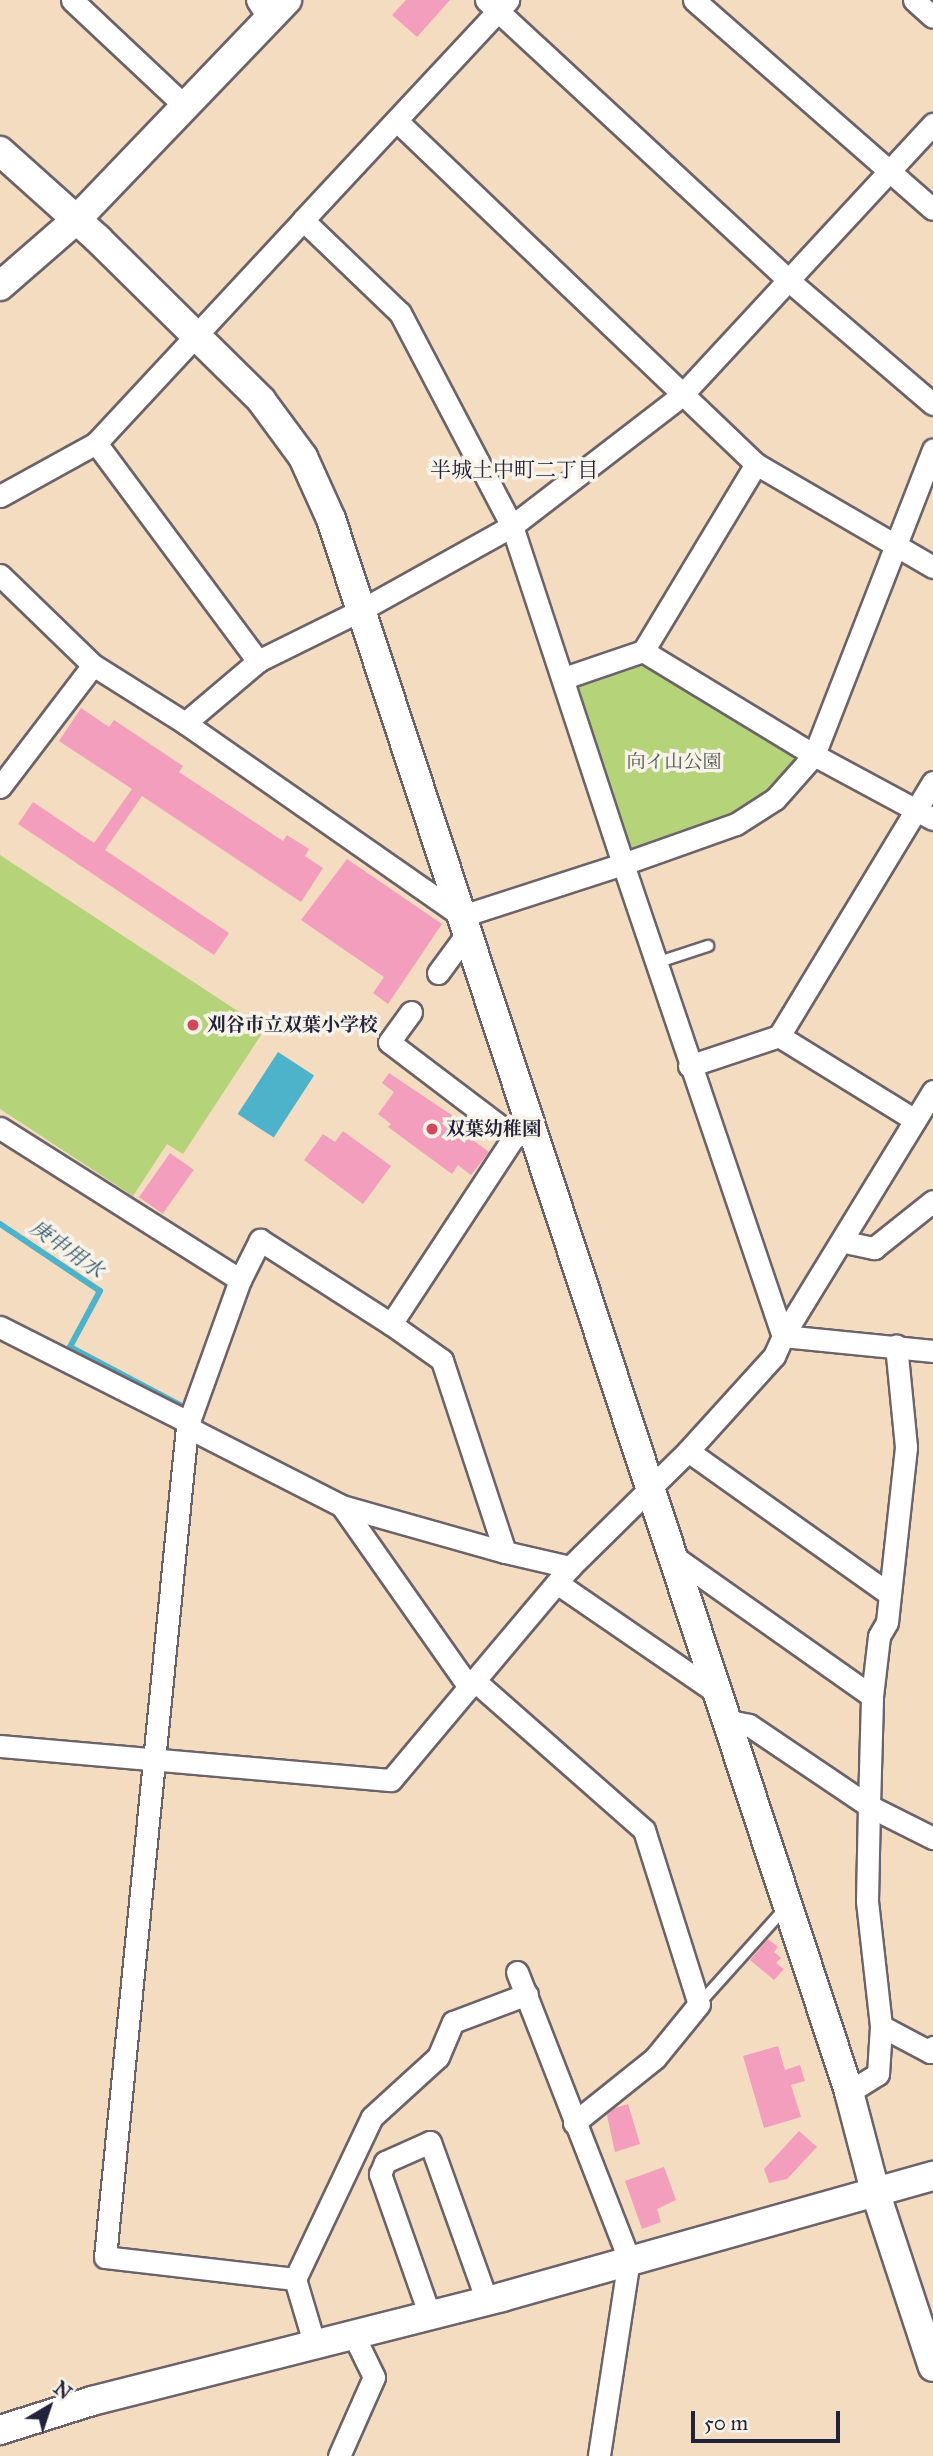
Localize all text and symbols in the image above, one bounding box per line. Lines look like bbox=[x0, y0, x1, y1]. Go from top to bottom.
district label: 半城土中町二丁目 bbox=[430, 457, 598, 483]
park label: 向イ山公園 bbox=[627, 751, 721, 773]
place label: 刈谷市立双葉小学校 bbox=[207, 1014, 378, 1036]
marker: 刈谷市立双葉小学校 bbox=[185, 1017, 201, 1033]
place label: 双葉幼稚園 bbox=[446, 1118, 541, 1140]
marker: 双葉幼稚園 bbox=[424, 1121, 440, 1137]
water label: 庚申用水 bbox=[25, 1215, 109, 1283]
north arrow bbox=[14, 2372, 84, 2442]
text: N bbox=[49, 2376, 76, 2404]
scale bar bbox=[695, 2396, 844, 2440]
text: 50 m bbox=[704, 2410, 748, 2436]

